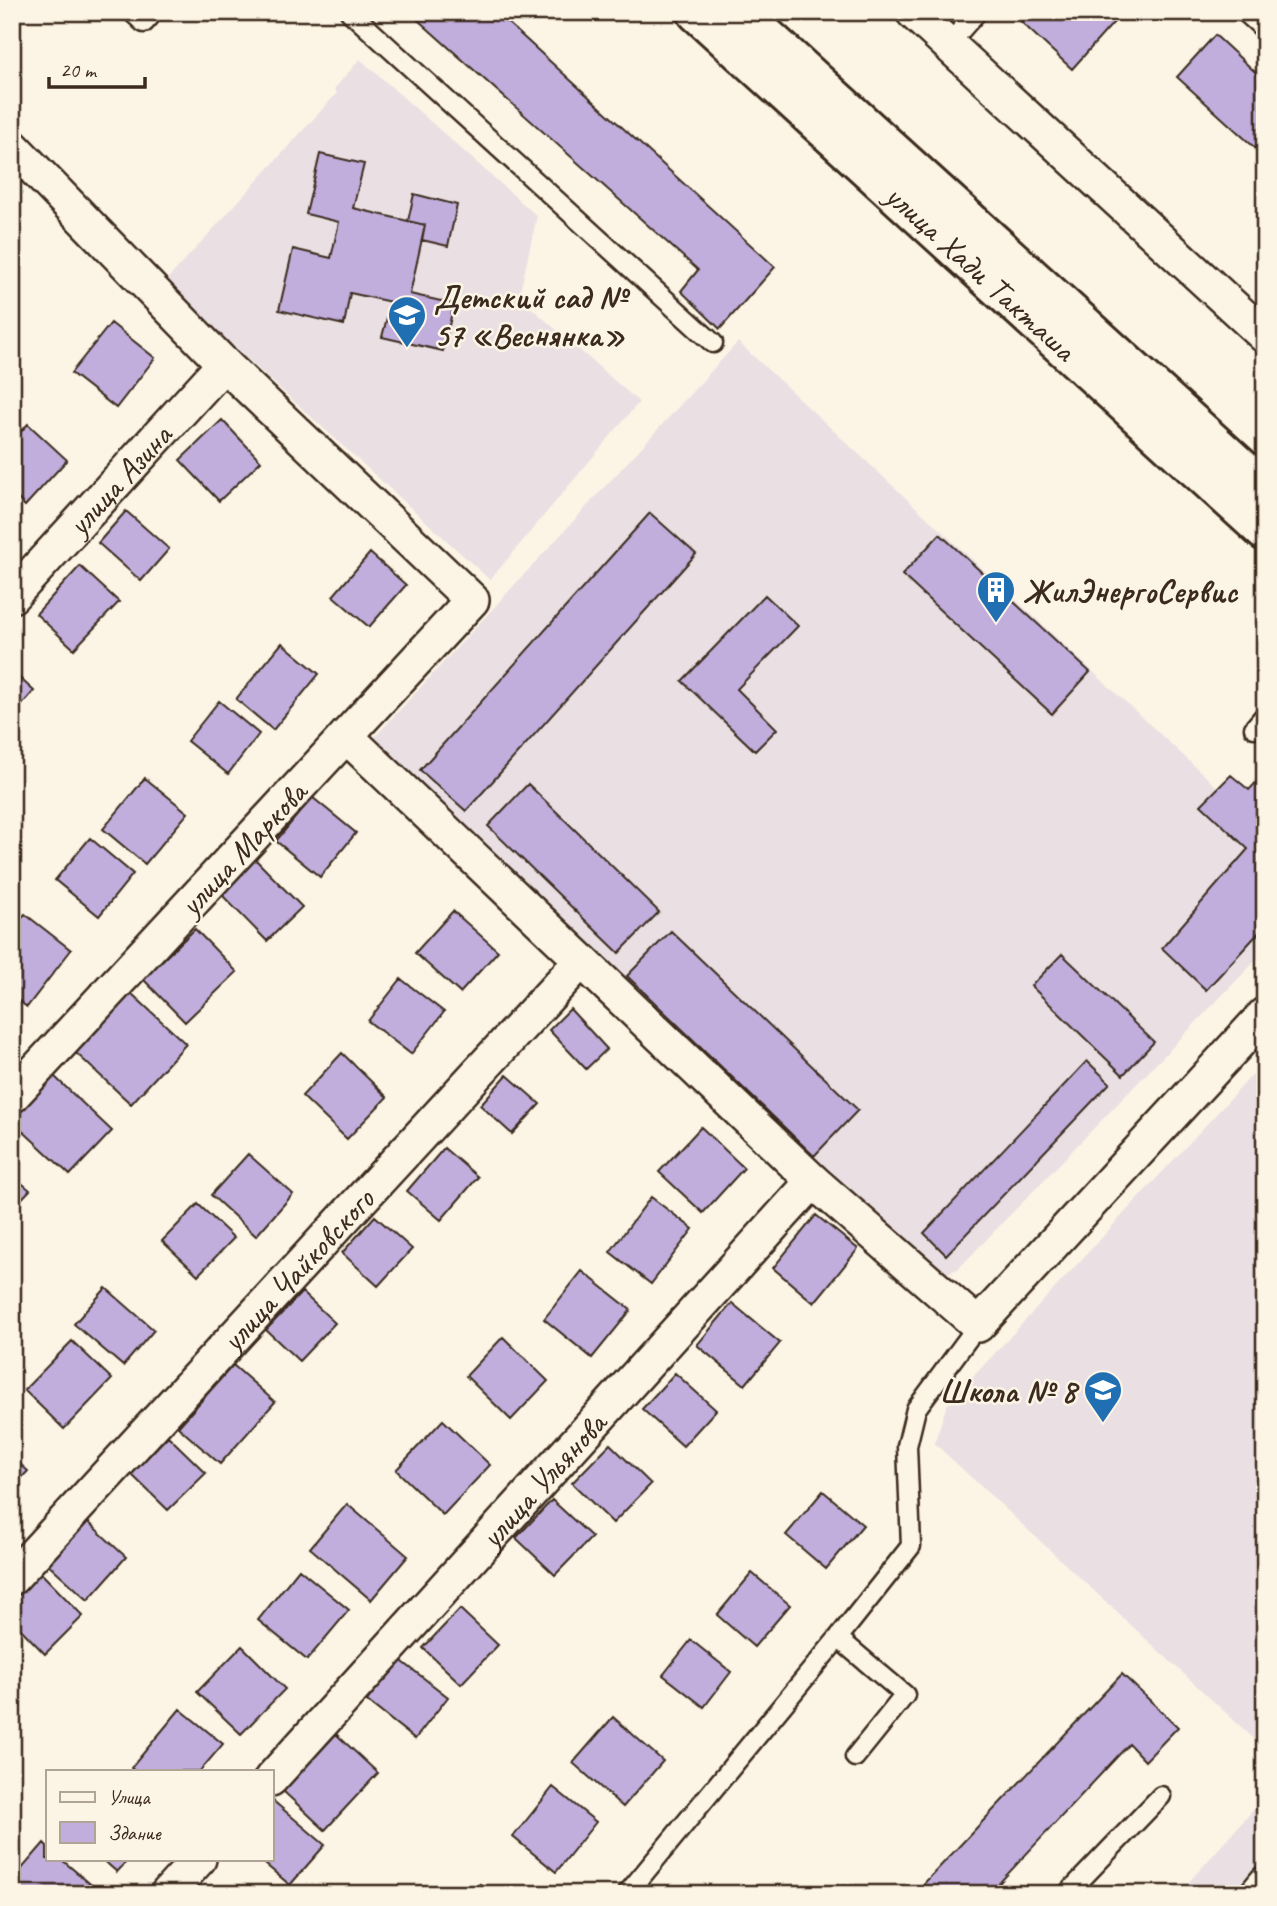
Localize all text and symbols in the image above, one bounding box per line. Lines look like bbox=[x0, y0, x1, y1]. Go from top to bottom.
scale bar bbox=[49, 46, 145, 90]
text: 20 m bbox=[60, 57, 98, 83]
street label: улица Хади Такташа bbox=[875, 174, 1086, 371]
place label: Детский сад № 57 «Веснянка» bbox=[434, 276, 630, 356]
school or university icon: Детский сад № 57 «Веснянка» bbox=[386, 294, 428, 349]
street label: улица Азина bbox=[56, 414, 182, 546]
building icon: ЖилЭнергоСервис bbox=[975, 569, 1017, 624]
place label: ЖилЭнергоСервис bbox=[1023, 570, 1239, 612]
street label: улица Маркова bbox=[168, 771, 317, 926]
street label: улица Чайковского bbox=[210, 1178, 384, 1362]
school or university icon: Школа № 8 bbox=[1082, 1369, 1124, 1424]
place label: Школа № 8 bbox=[939, 1370, 1080, 1412]
street label: улица Ульянова bbox=[469, 1402, 617, 1558]
legend bbox=[46, 1770, 273, 1860]
text: Улица bbox=[108, 1784, 151, 1810]
text: Здание bbox=[108, 1820, 162, 1846]

